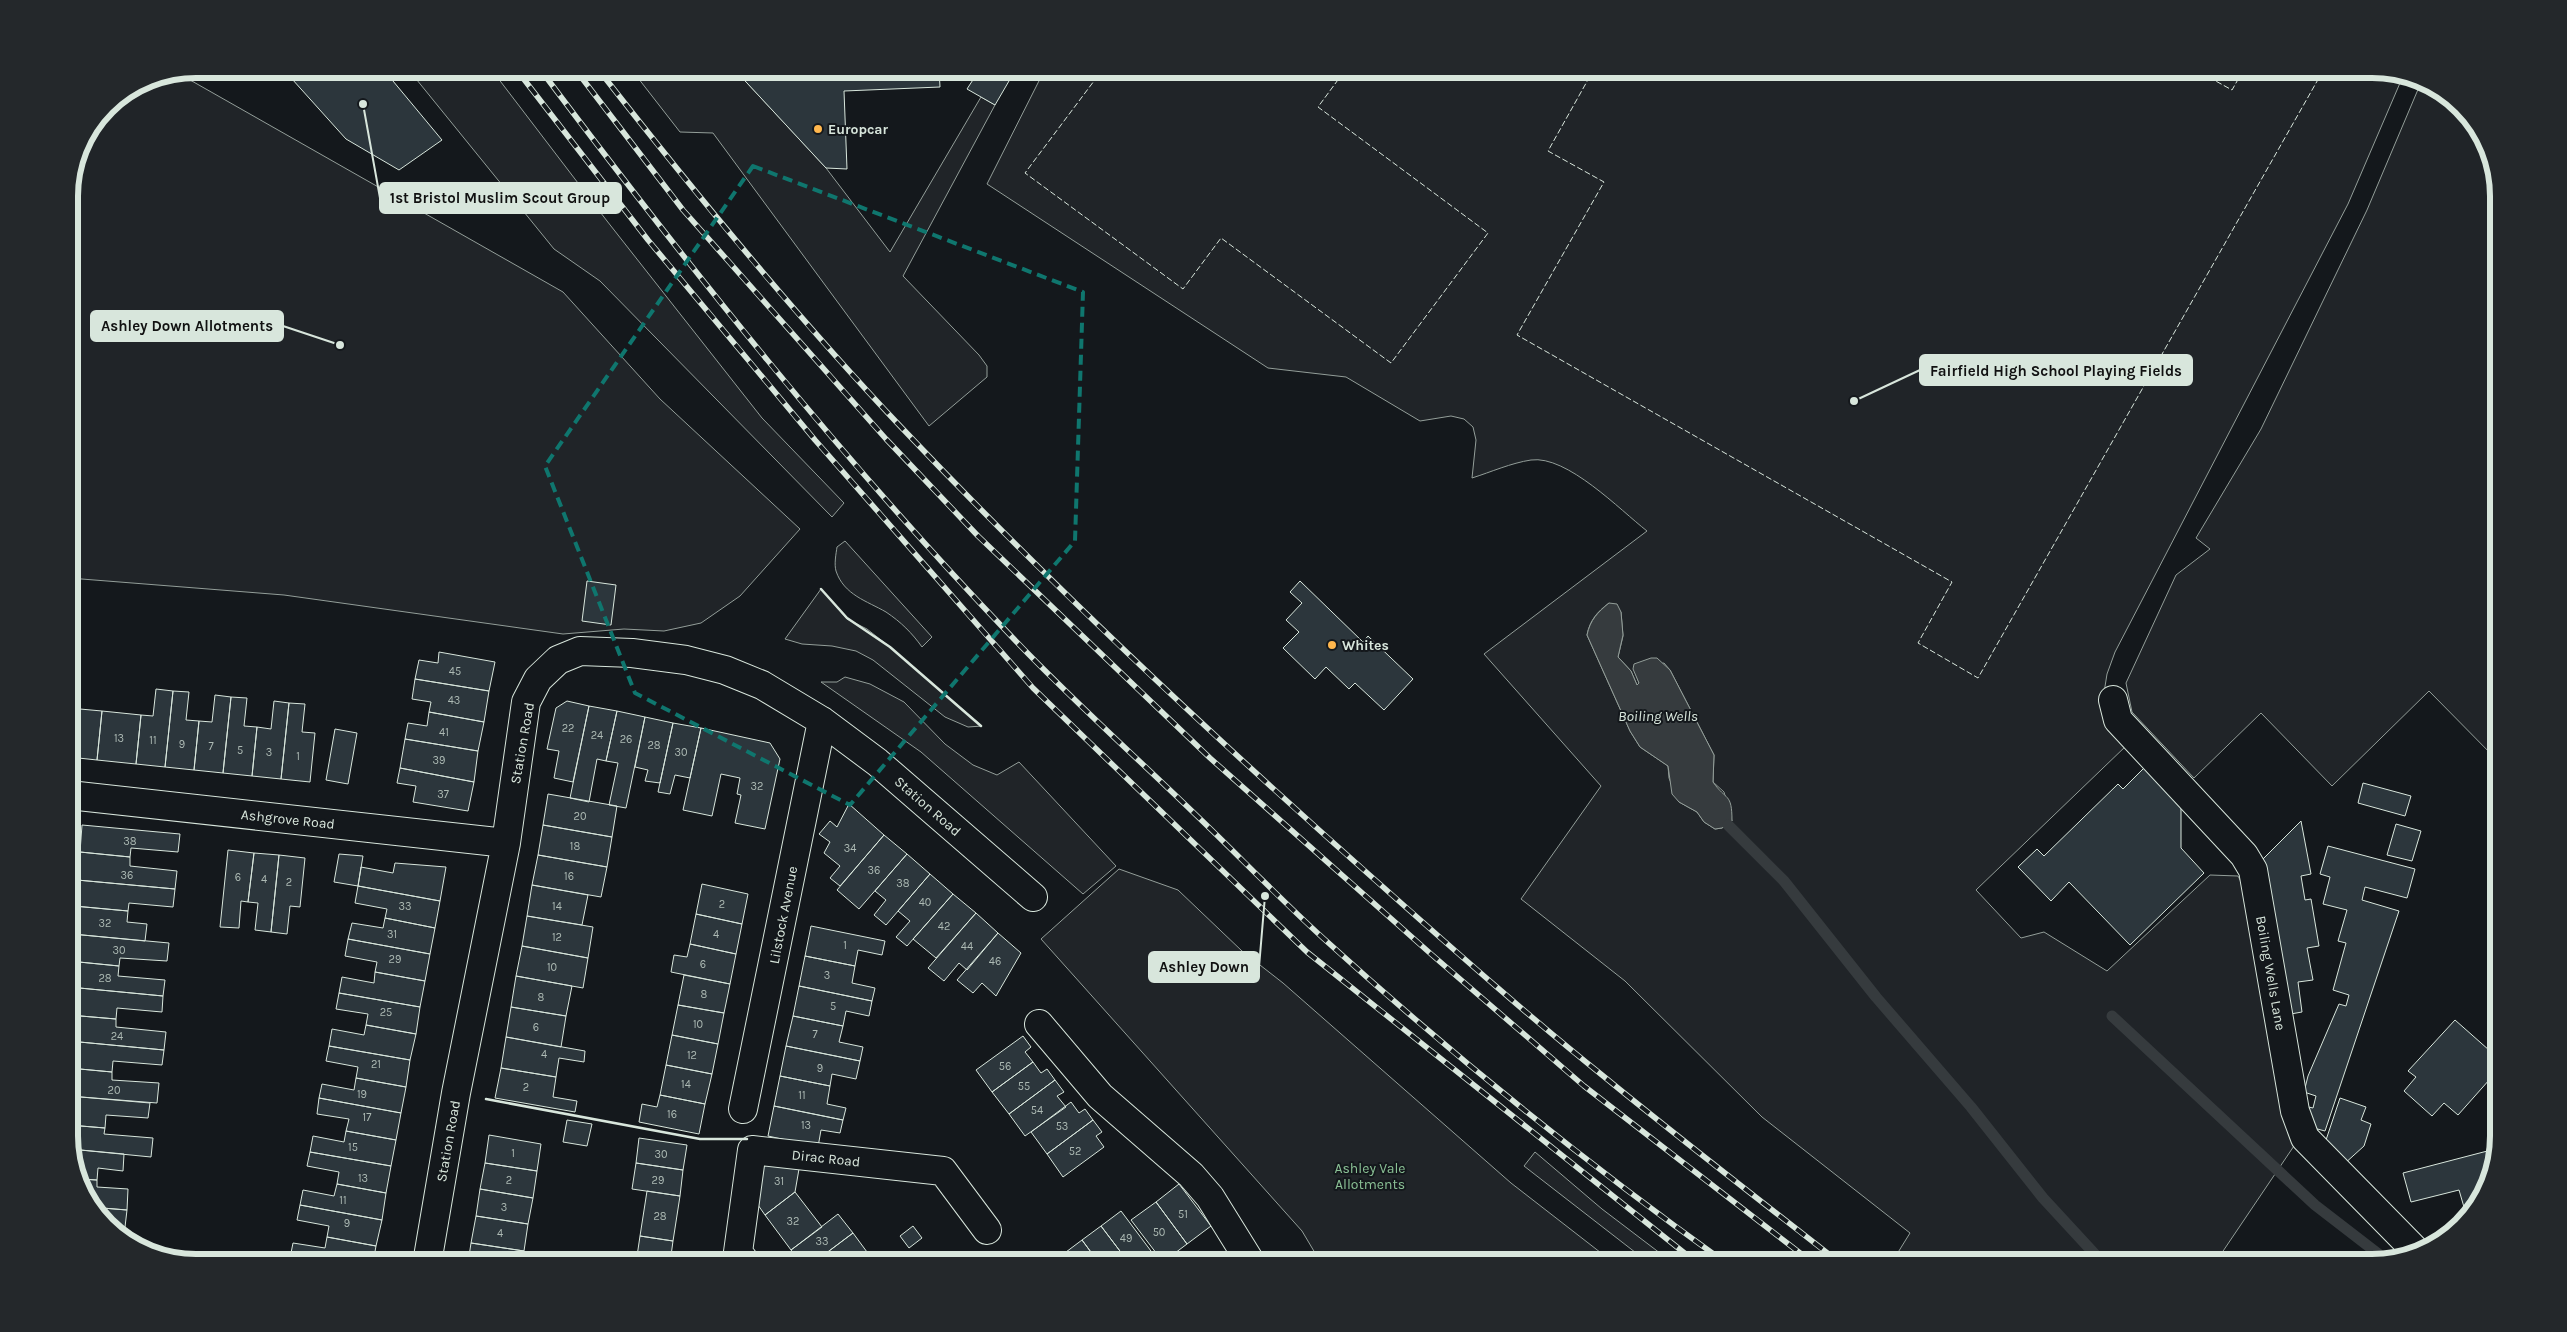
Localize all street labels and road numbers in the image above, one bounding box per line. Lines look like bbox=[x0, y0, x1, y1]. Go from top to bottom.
street label: Station Road bbox=[507, 701, 538, 785]
street label: Station Road bbox=[891, 773, 964, 840]
street label: Ashgrove Road bbox=[240, 806, 336, 833]
street label: Lilstock Avenue bbox=[766, 865, 801, 966]
street label: Boiling Wells Lane bbox=[2252, 915, 2289, 1032]
street label: Station Road bbox=[433, 1099, 464, 1183]
street label: Dirac Road bbox=[791, 1146, 861, 1171]

